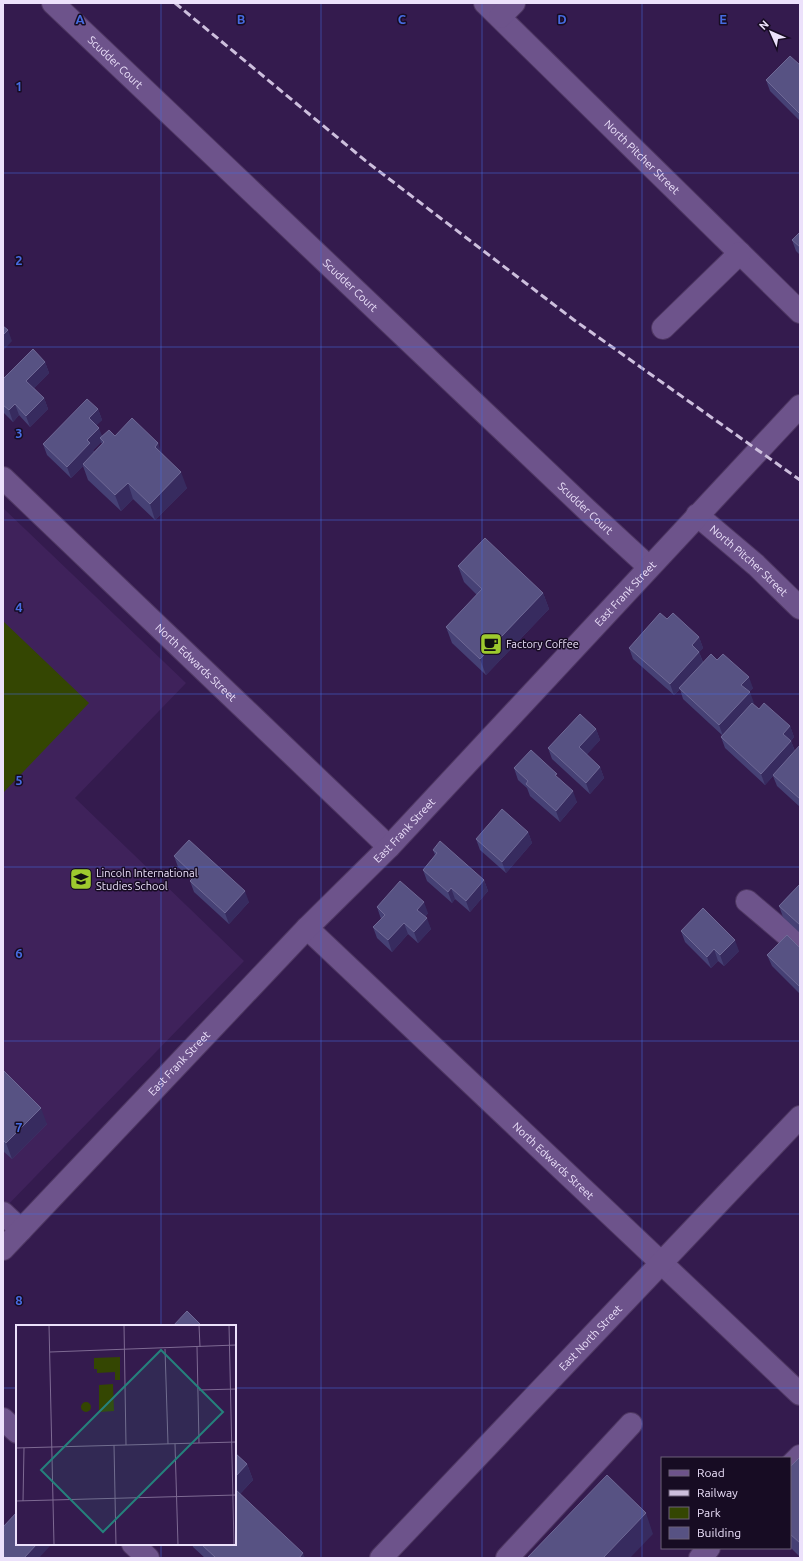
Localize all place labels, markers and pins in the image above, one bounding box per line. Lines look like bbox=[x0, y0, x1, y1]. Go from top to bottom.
cafe icon: Factory Coffee bbox=[478, 631, 504, 657]
place label: Factory Coffee bbox=[506, 638, 579, 650]
school or university icon: Lincoln International Studies School bbox=[68, 866, 94, 892]
place label: Lincoln International Studies School bbox=[96, 867, 198, 892]

